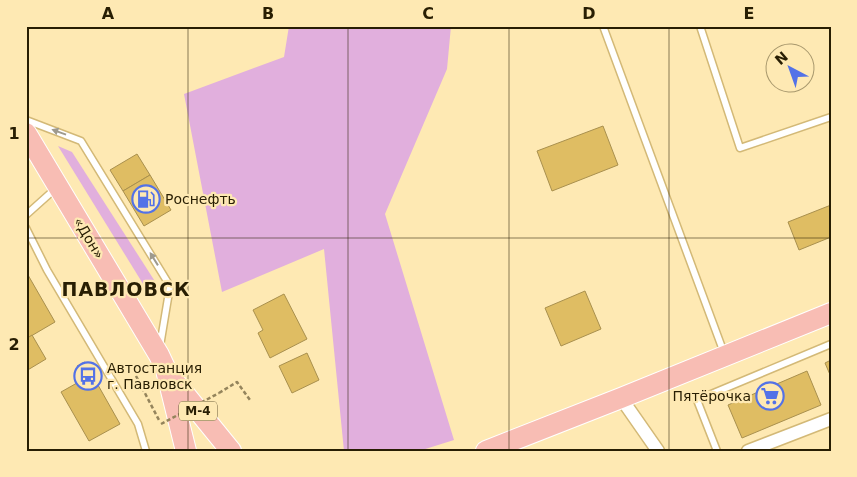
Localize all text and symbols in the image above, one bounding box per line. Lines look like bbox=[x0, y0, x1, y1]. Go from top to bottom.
text: A bbox=[102, 4, 115, 23]
text: B bbox=[262, 4, 274, 23]
text: C bbox=[422, 4, 434, 23]
text: D bbox=[582, 4, 596, 23]
text: E bbox=[744, 4, 754, 23]
north arrow bbox=[764, 42, 814, 92]
text: N bbox=[772, 48, 791, 68]
text: 1 bbox=[8, 124, 20, 143]
one-way arrow bbox=[51, 128, 66, 136]
fuel station icon: Роснефть bbox=[131, 184, 161, 214]
place label: Роснефть bbox=[165, 191, 236, 207]
street label: «Дон» bbox=[70, 214, 108, 262]
one-way arrow bbox=[149, 252, 158, 266]
district label: ПАВЛОВСК bbox=[62, 278, 190, 300]
text: 2 bbox=[8, 335, 20, 354]
place label: Автостанция г. Павловск bbox=[107, 360, 202, 392]
bus stop icon: Автостанция г. Павловск bbox=[73, 361, 103, 391]
supermarket icon: Пятёрочка bbox=[755, 381, 785, 411]
place label: Пятёрочка bbox=[673, 388, 751, 404]
road number: М-4 bbox=[179, 402, 217, 421]

